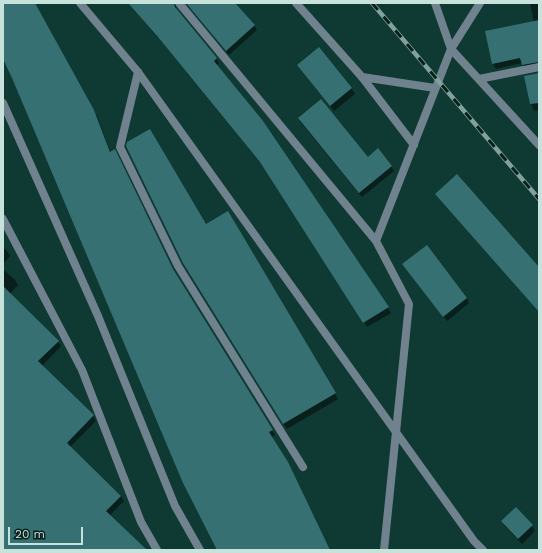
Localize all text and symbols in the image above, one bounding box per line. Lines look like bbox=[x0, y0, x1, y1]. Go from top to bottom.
scale bar bbox=[10, 519, 85, 545]
text: 20 m bbox=[15, 527, 45, 541]

